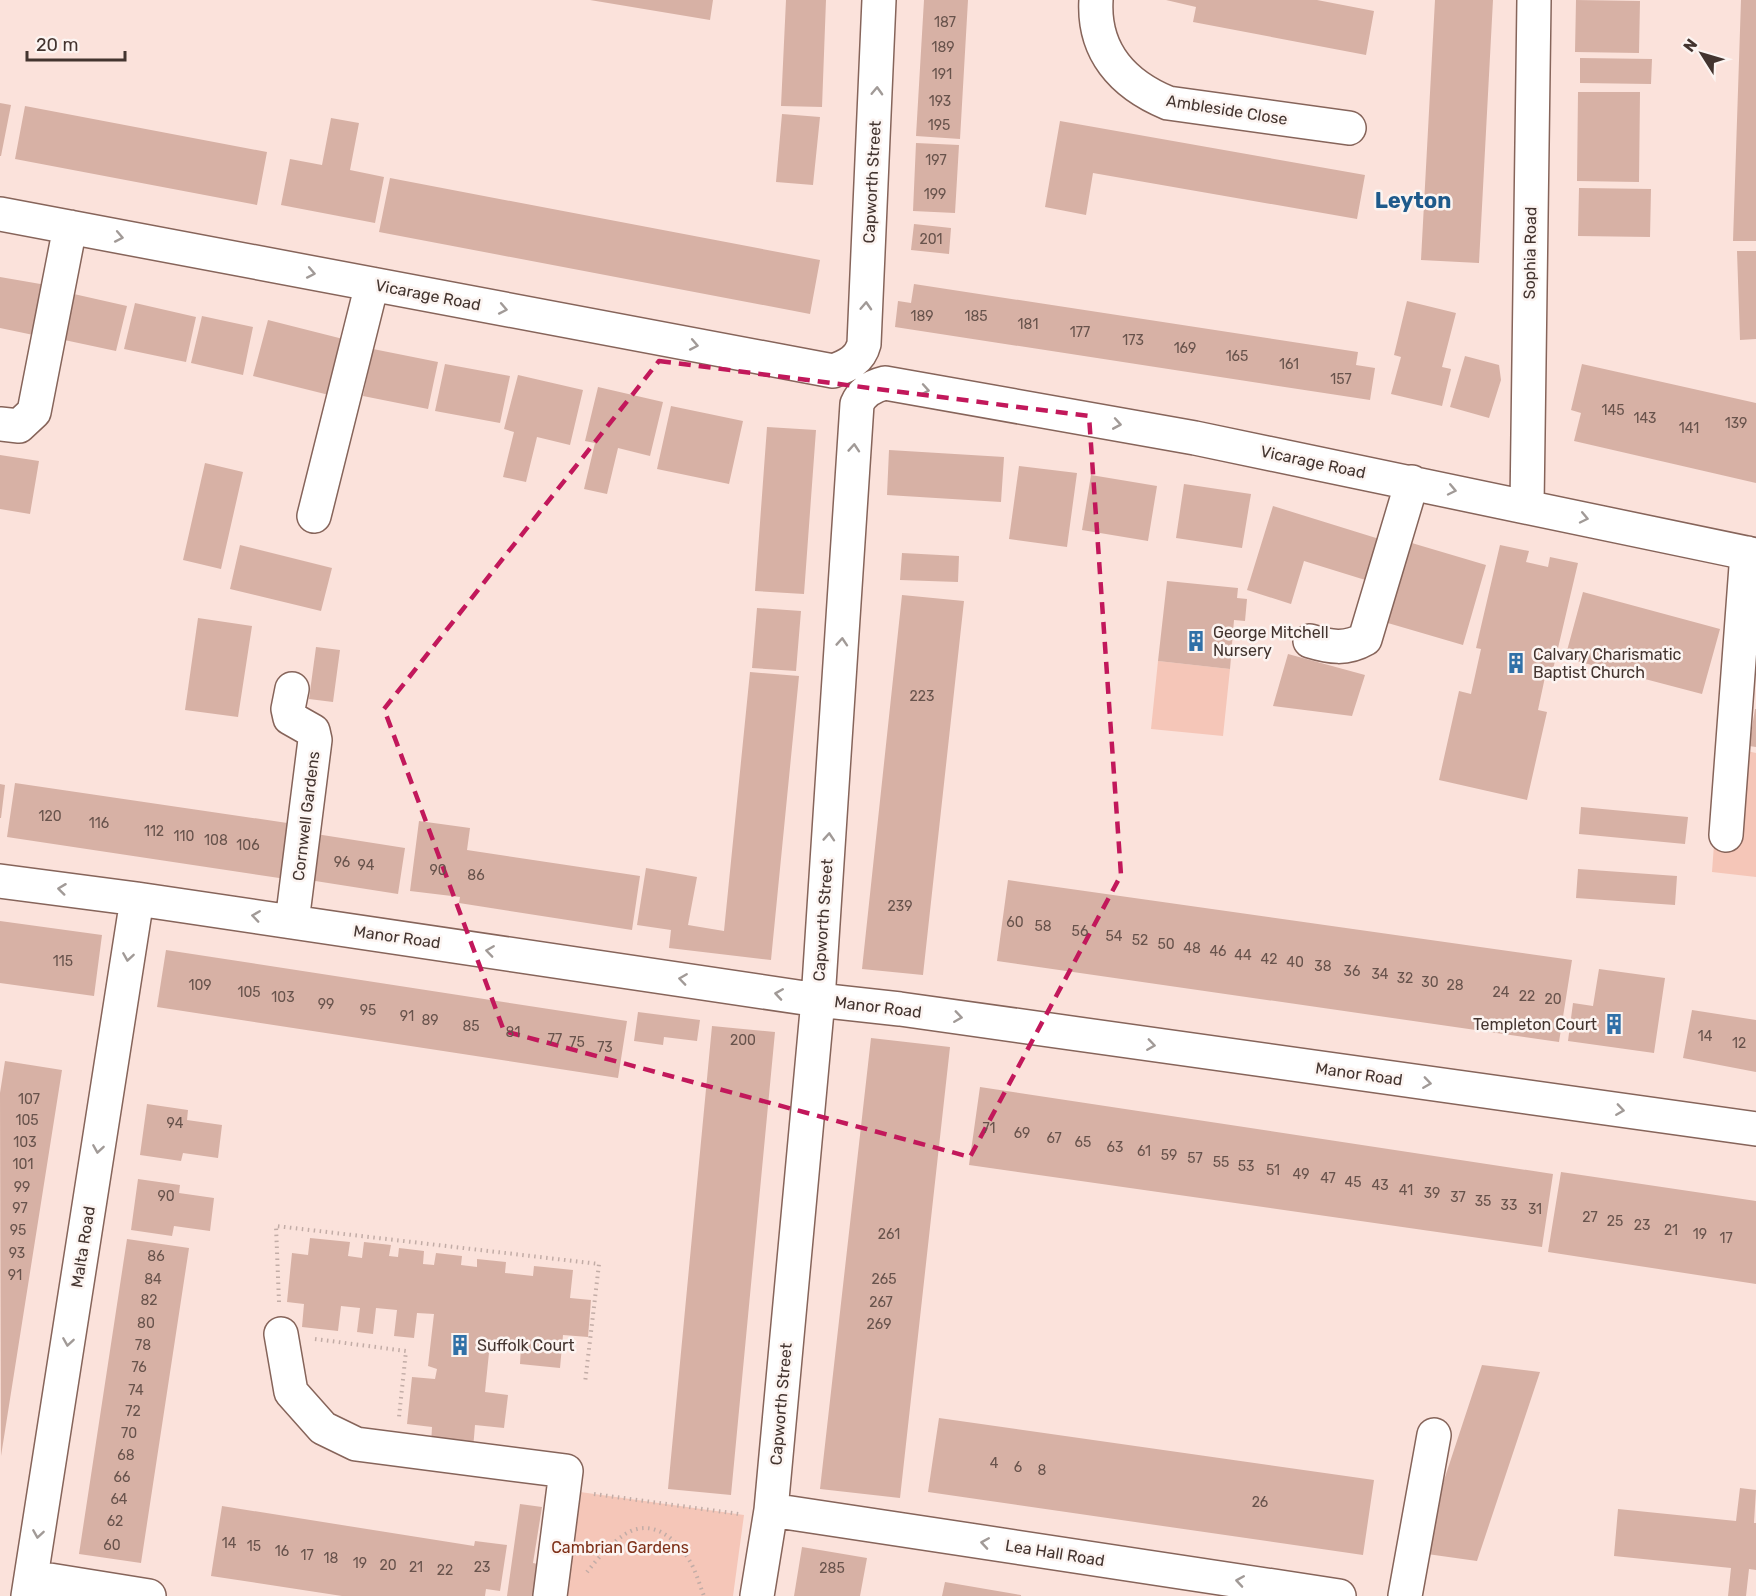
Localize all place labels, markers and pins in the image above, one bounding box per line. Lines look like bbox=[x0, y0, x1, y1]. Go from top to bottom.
place label: George Mitchell Nursery bbox=[1213, 623, 1329, 660]
building icon: George Mitchell Nursery bbox=[1184, 629, 1208, 653]
place label: Calvary Charismatic Baptist Church bbox=[1533, 645, 1682, 682]
building icon: Calvary Charismatic Baptist Church bbox=[1504, 651, 1528, 675]
building icon: Templeton Court bbox=[1602, 1012, 1626, 1036]
place label: Templeton Court bbox=[1473, 1015, 1597, 1034]
building icon: Suffolk Court bbox=[448, 1333, 472, 1357]
place label: Suffolk Court bbox=[477, 1336, 574, 1355]

